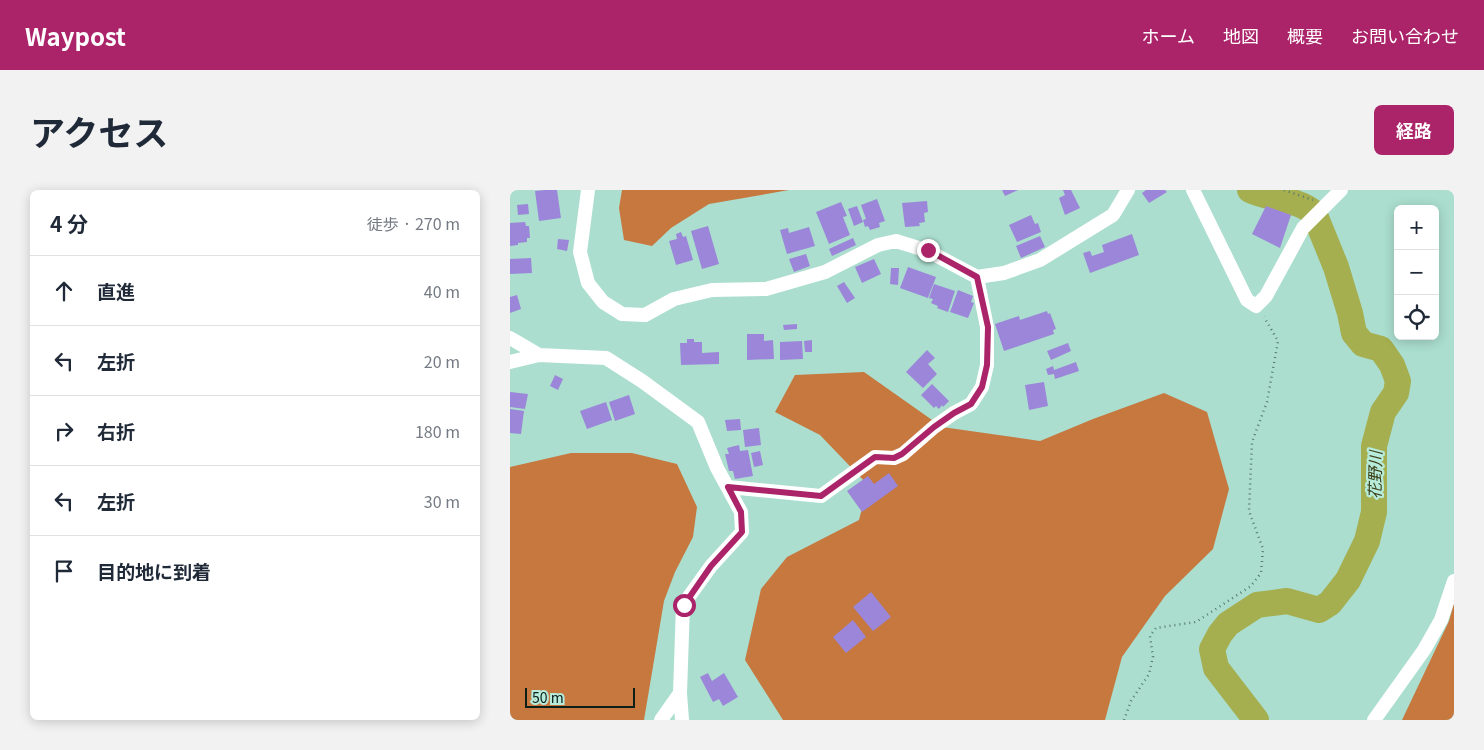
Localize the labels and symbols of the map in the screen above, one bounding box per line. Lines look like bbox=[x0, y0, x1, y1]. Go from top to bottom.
route end bbox=[917, 239, 940, 262]
water label: 花野川 bbox=[1362, 449, 1386, 499]
route start bbox=[673, 594, 696, 617]
scale bar bbox=[525, 685, 635, 708]

